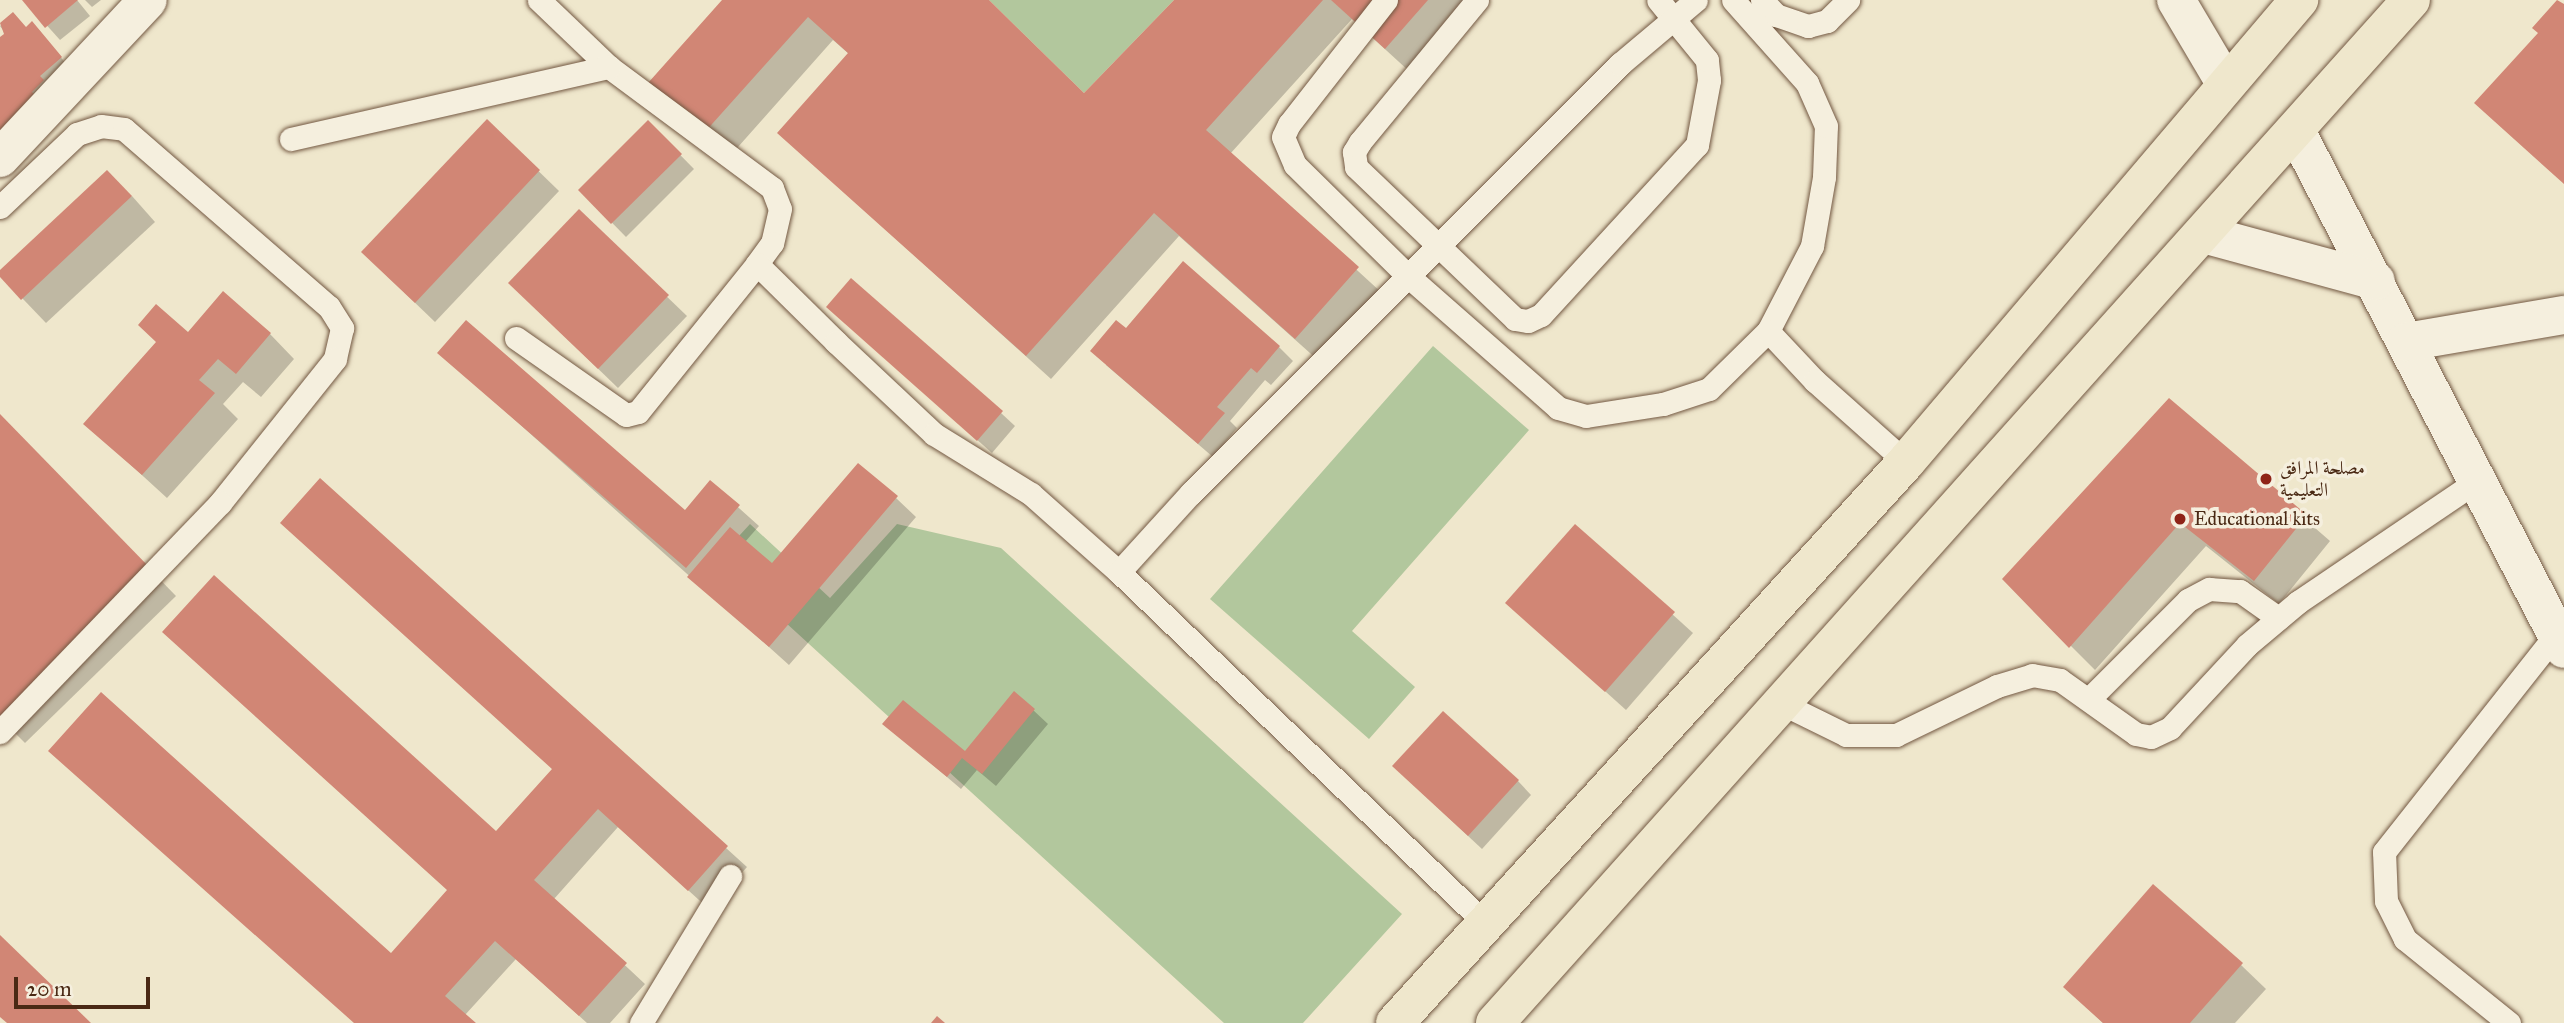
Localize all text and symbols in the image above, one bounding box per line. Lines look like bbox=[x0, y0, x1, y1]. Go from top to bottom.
place label: مصلحة المرافق التعليمية bbox=[2280, 457, 2365, 501]
marker: مصلحة المرافق التعليمية bbox=[2258, 471, 2274, 487]
place label: Educational kits bbox=[2194, 508, 2320, 530]
marker: Educational kits bbox=[2172, 511, 2188, 527]
scale bar bbox=[18, 964, 154, 1008]
text: 20 m bbox=[27, 976, 72, 1002]

